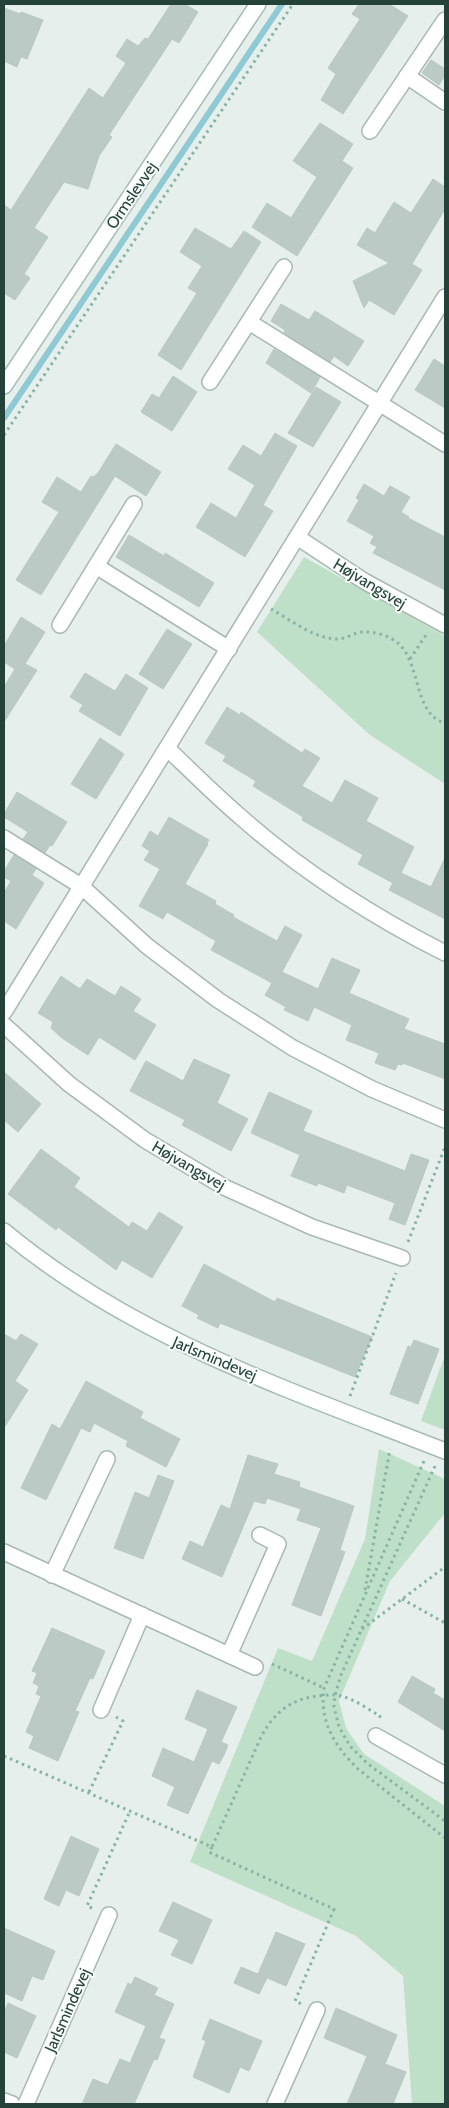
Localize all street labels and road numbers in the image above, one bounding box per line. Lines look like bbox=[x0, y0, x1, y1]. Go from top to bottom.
street label: Ormslevvej bbox=[102, 158, 161, 232]
street label: Højvangsvej bbox=[330, 554, 410, 613]
street label: Højvangsvej bbox=[149, 1137, 229, 1194]
street label: Jarlsmindevej bbox=[169, 1332, 260, 1385]
street label: Jarlsmindevej bbox=[40, 1965, 94, 2056]

